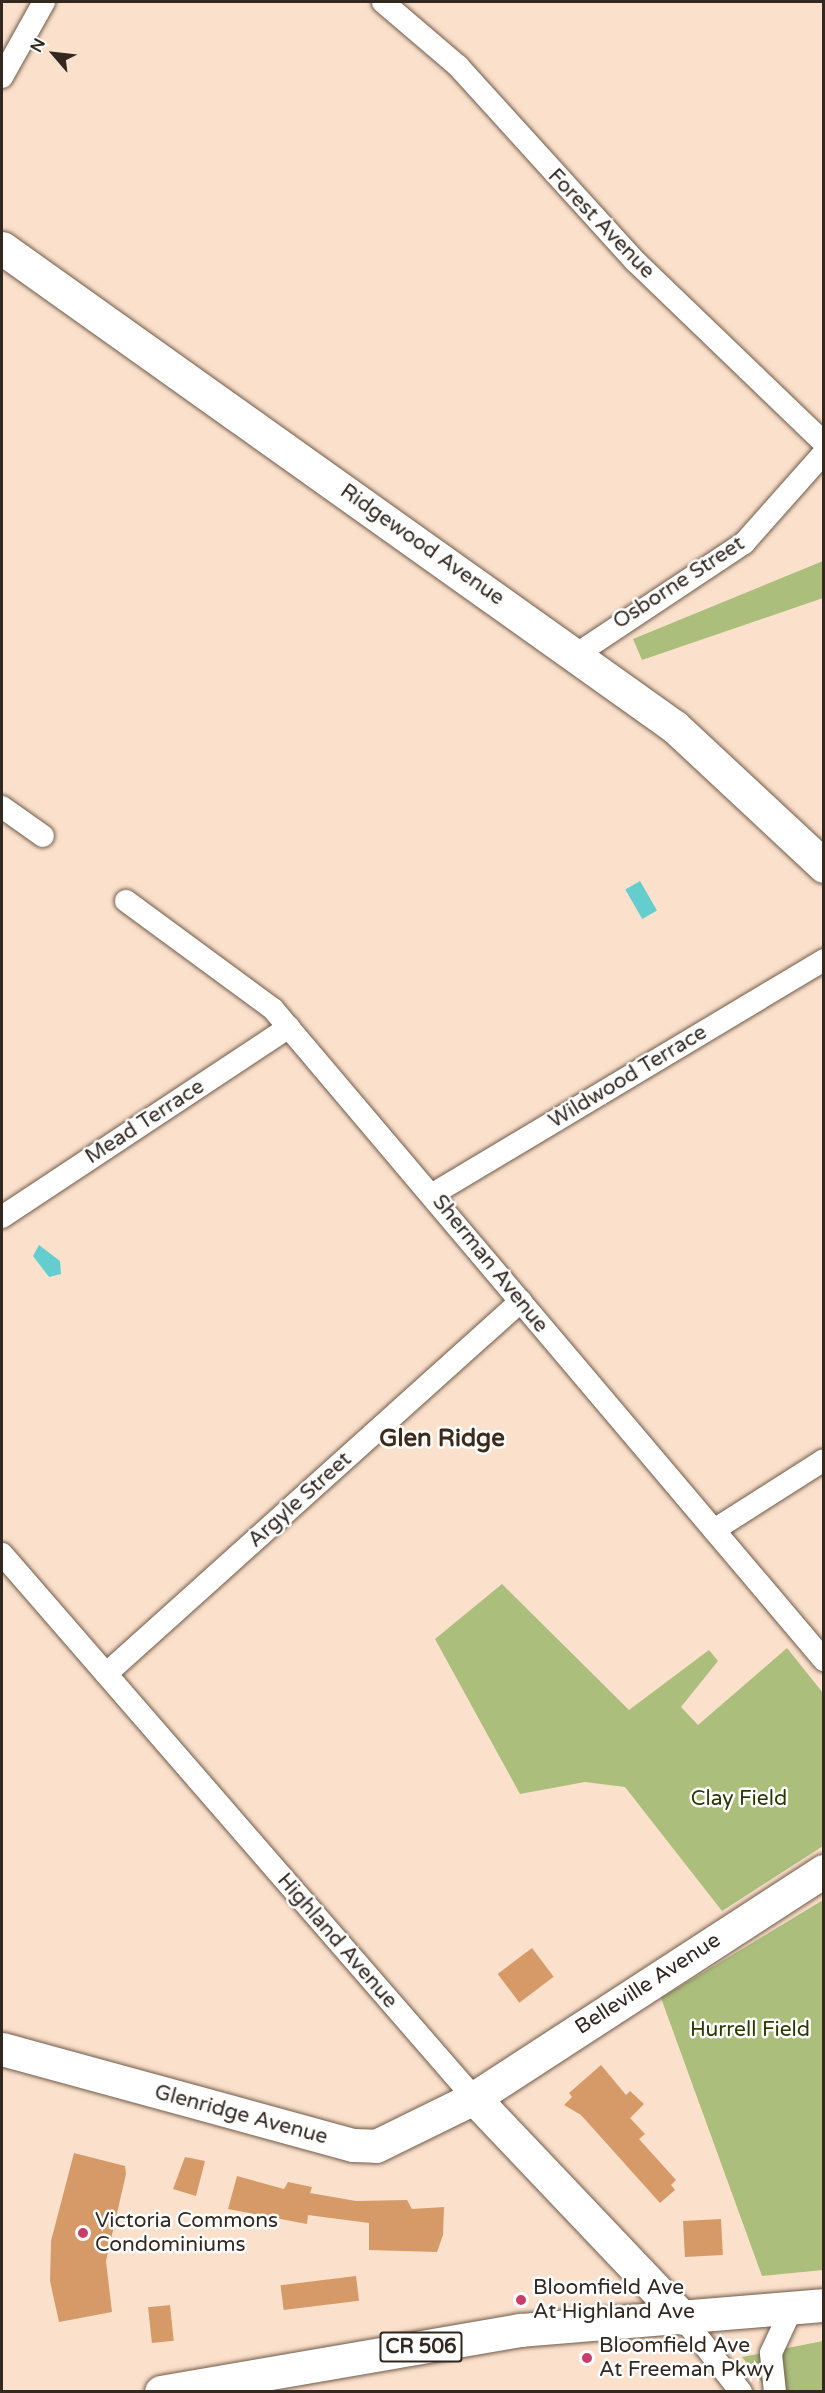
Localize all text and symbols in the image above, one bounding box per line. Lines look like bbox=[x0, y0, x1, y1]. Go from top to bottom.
north arrow bbox=[24, 24, 84, 84]
text: N bbox=[26, 35, 50, 56]
street label: Forest Avenue bbox=[542, 164, 660, 284]
street label: Ridgewood Avenue bbox=[335, 479, 509, 611]
street label: Osborne Street bbox=[609, 531, 749, 635]
street label: Wildwood Terrace bbox=[545, 1020, 711, 1134]
street label: Mead Terrace bbox=[81, 1074, 209, 1170]
street label: Sherman Avenue bbox=[427, 1190, 553, 1338]
district label: Glen Ridge bbox=[379, 1425, 505, 1453]
street label: Argyle Street bbox=[243, 1447, 357, 1553]
park label: Clay Field bbox=[691, 1786, 787, 1812]
street label: Highland Avenue bbox=[272, 1868, 402, 2014]
street label: Belleville Avenue bbox=[571, 1928, 725, 2040]
park label: Hurrell Field bbox=[690, 2017, 810, 2043]
street label: Glenridge Avenue bbox=[152, 2080, 330, 2150]
place label: Victoria Commons Condominiums bbox=[95, 2208, 278, 2258]
marker: Victoria Commons Condominiums bbox=[76, 2226, 90, 2240]
place label: Bloomfield Ave At Highland Ave bbox=[533, 2275, 695, 2325]
marker: Bloomfield Ave At Highland Ave bbox=[514, 2293, 528, 2307]
road number: CR 506 bbox=[379, 2330, 463, 2364]
place label: Bloomfield Ave At Freeman Pkwy bbox=[599, 2333, 774, 2383]
marker: Bloomfield Ave At Freeman Pkwy bbox=[580, 2351, 594, 2365]

